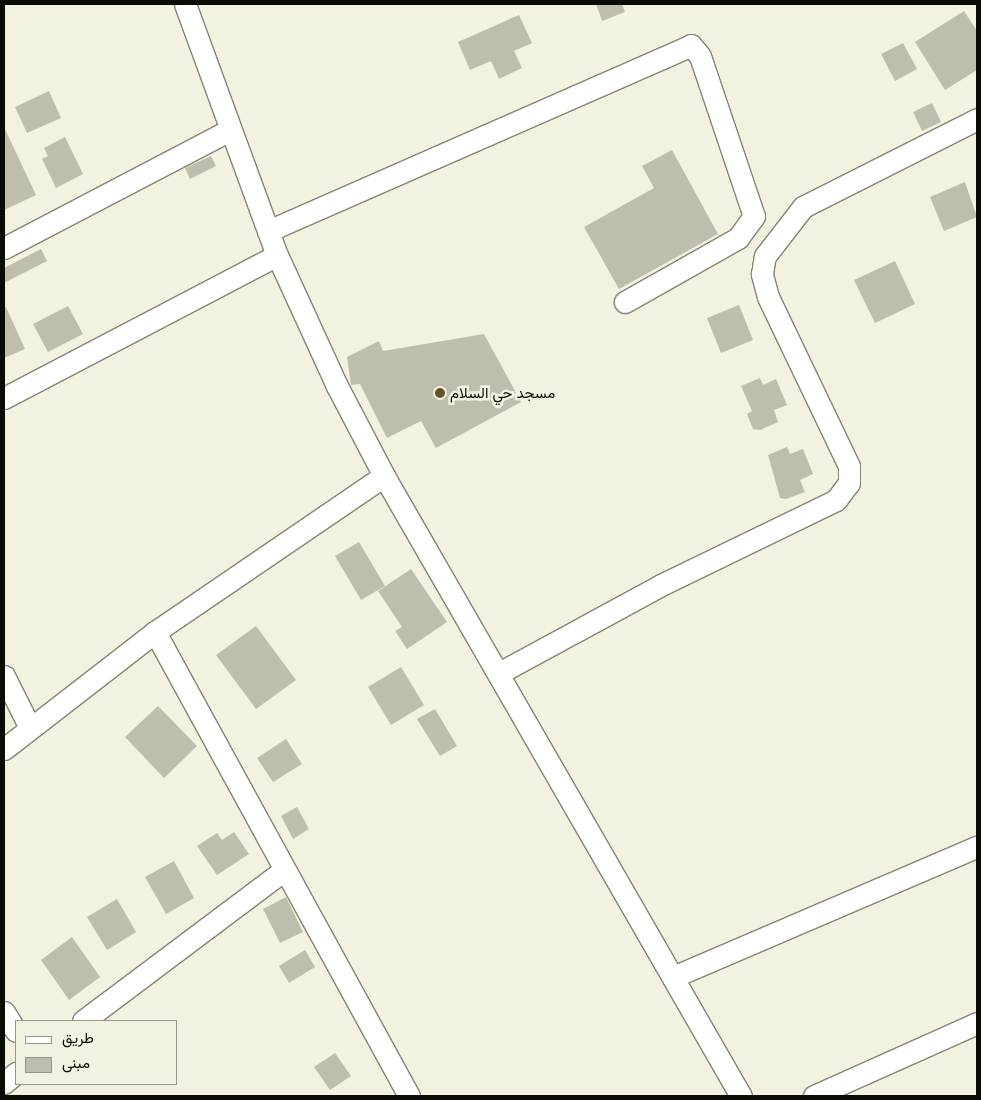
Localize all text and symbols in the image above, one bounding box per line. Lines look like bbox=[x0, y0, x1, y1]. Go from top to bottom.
place label: مسجد حي السلام bbox=[450, 384, 555, 402]
marker: مسجد حي السلام bbox=[434, 387, 446, 399]
legend bbox=[15, 1020, 178, 1085]
text: طريق bbox=[62, 1028, 94, 1047]
text: مبنى bbox=[62, 1053, 90, 1072]

